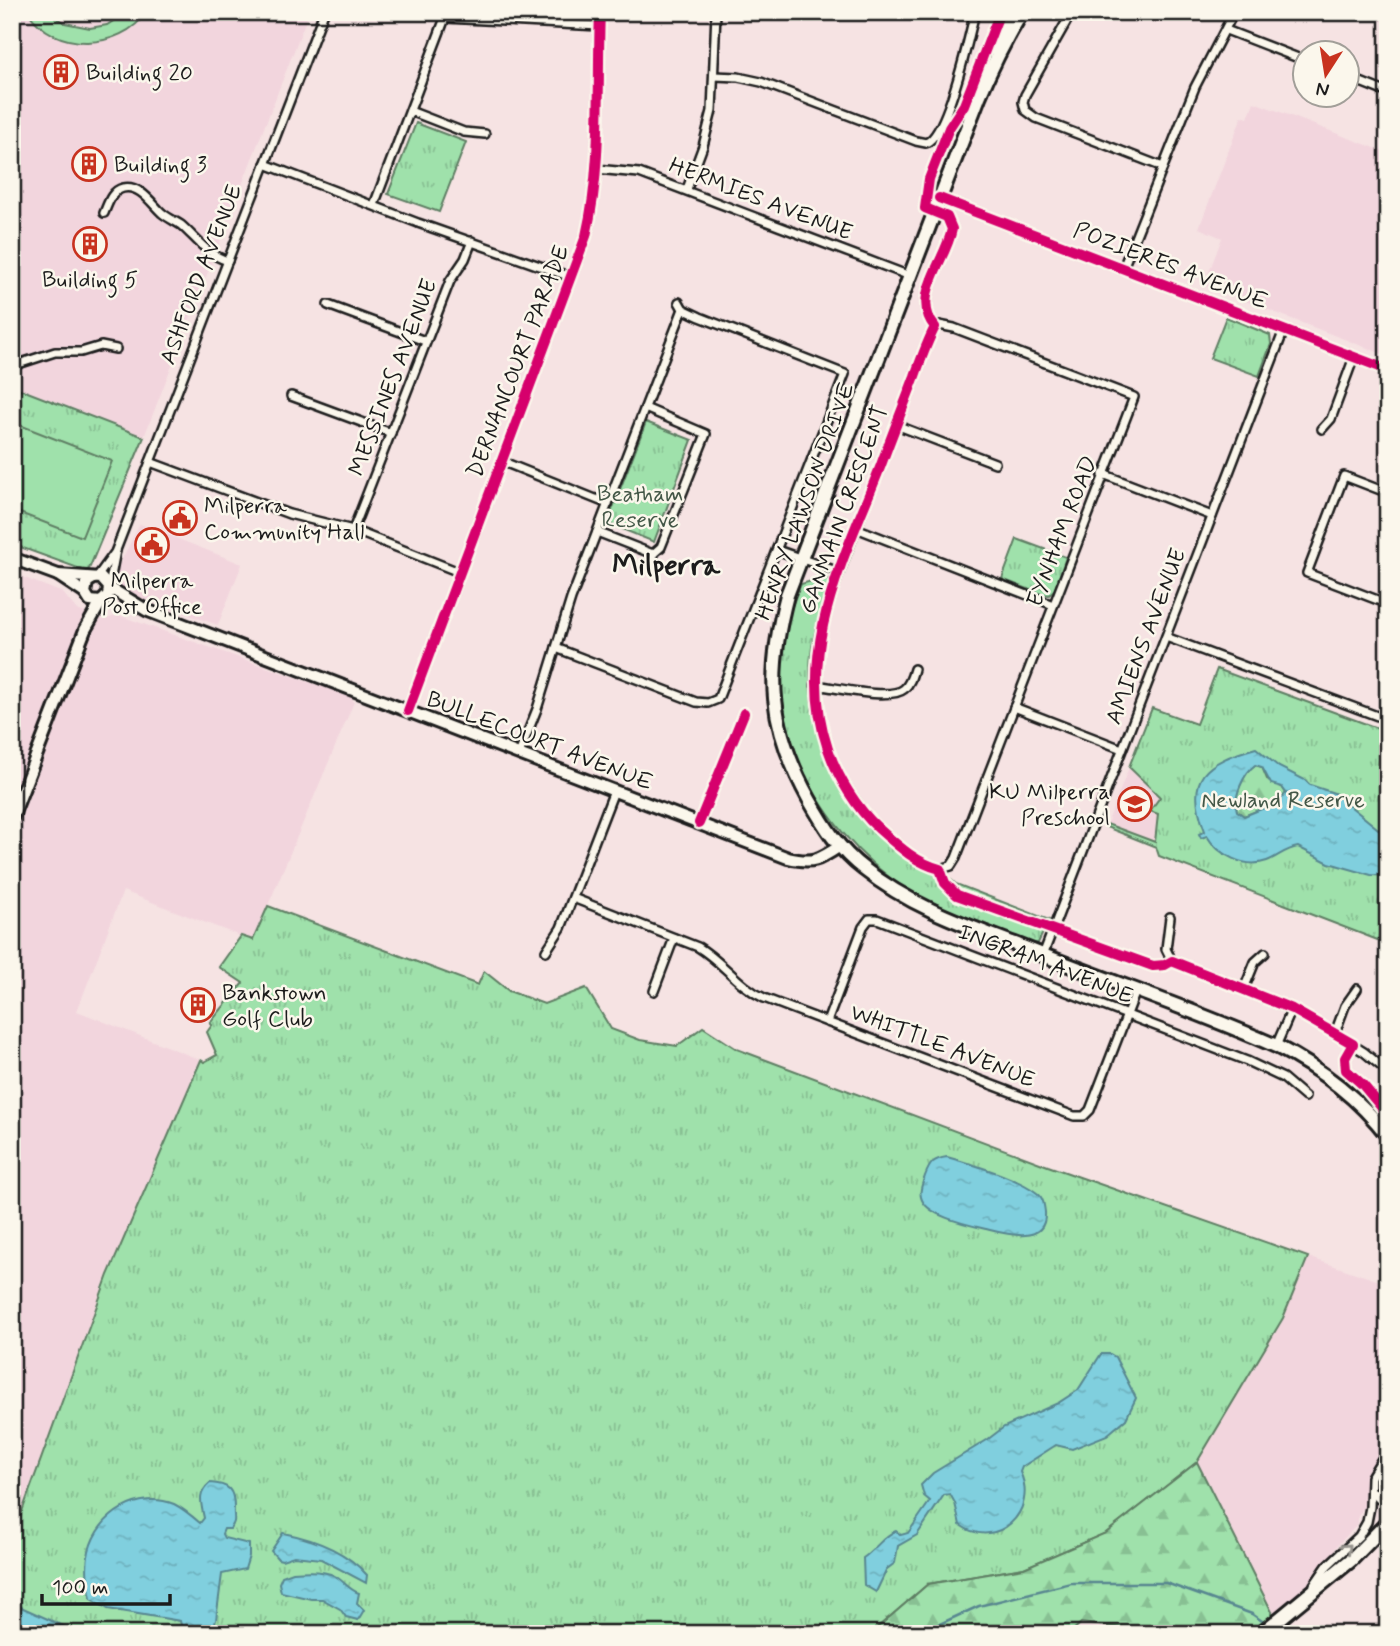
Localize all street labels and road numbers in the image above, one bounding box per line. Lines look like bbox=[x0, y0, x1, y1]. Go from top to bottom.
street label: HERMIES AVENUE bbox=[664, 151, 856, 249]
street label: ASHFORD AVENUE bbox=[154, 180, 250, 369]
street label: POZIERES AVENUE bbox=[1069, 216, 1272, 318]
street label: DERNANCOURT PARADE bbox=[461, 241, 577, 482]
street label: MESSINES AVENUE bbox=[343, 275, 445, 480]
street label: HENRY LAWSON DRIVE bbox=[749, 379, 863, 625]
street label: GANMAIN CRESCENT bbox=[793, 401, 897, 618]
street label: EYNHAM ROAD bbox=[1020, 452, 1105, 612]
street label: AMIENS AVENUE bbox=[1099, 544, 1194, 729]
street label: BULLECOURT AVENUE bbox=[422, 685, 657, 799]
street label: INGRAM AVENUE bbox=[953, 918, 1137, 1012]
street label: WHITTLE AVENUE bbox=[846, 998, 1039, 1096]

